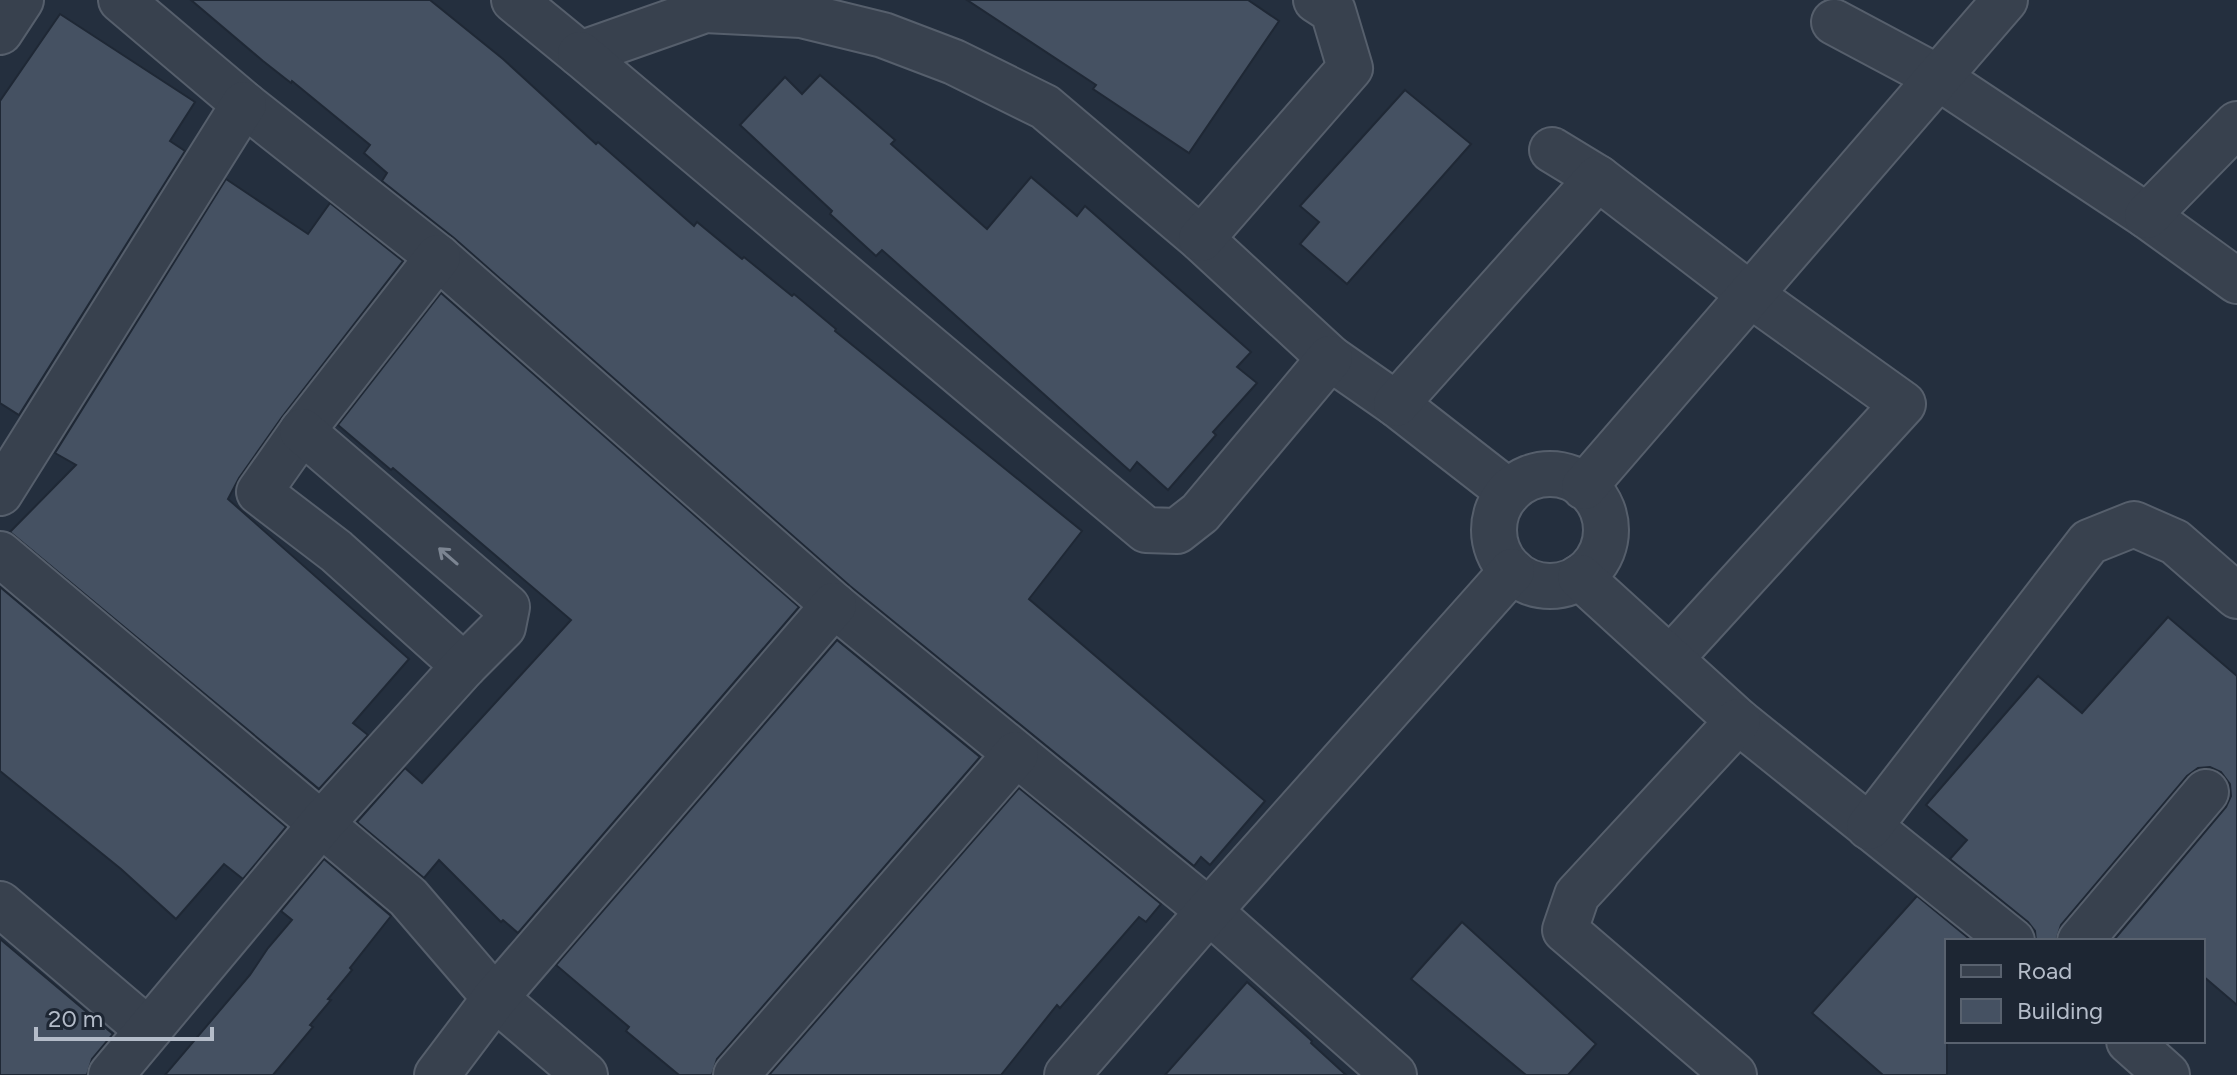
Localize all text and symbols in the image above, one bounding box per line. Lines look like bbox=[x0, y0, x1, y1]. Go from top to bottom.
one-way arrow bbox=[439, 548, 459, 566]
legend bbox=[1945, 939, 2205, 1043]
text: Road bbox=[2017, 956, 2072, 985]
scale bar bbox=[36, 991, 212, 1041]
text: Building bbox=[2017, 996, 2103, 1025]
text: 20 m bbox=[48, 1004, 103, 1033]

